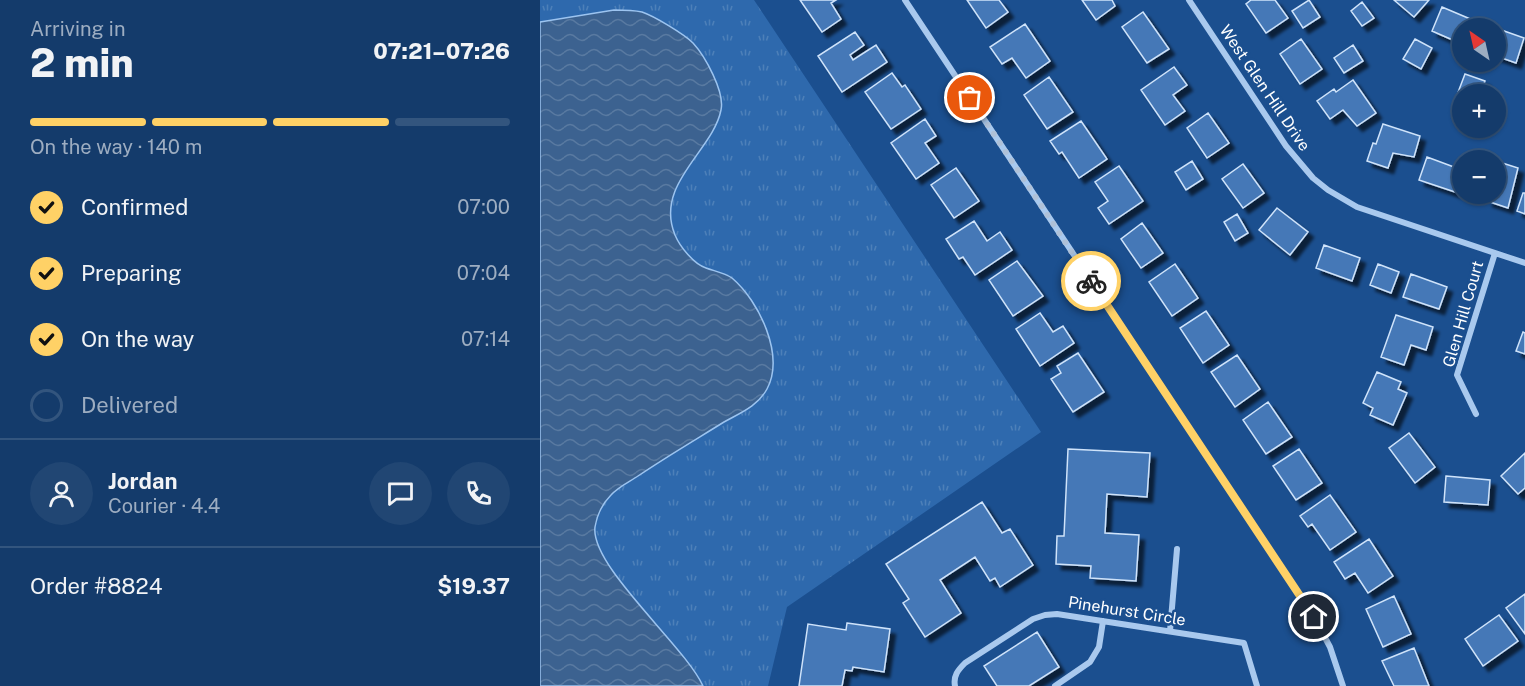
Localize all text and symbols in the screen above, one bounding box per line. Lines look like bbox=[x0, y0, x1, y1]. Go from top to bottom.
text: Arriving in bbox=[30, 17, 125, 41]
north arrow bbox=[1452, 18, 1506, 72]
map controls bbox=[1452, 18, 1506, 204]
street label: West Glen Hill Drive bbox=[1216, 21, 1314, 155]
text: 07:21–07:26 bbox=[373, 38, 510, 64]
text: 2 min bbox=[30, 40, 134, 86]
pin bbox=[944, 72, 995, 123]
icon: bag bbox=[953, 81, 986, 114]
button: + bbox=[1452, 84, 1506, 138]
text: On the way · 140 m bbox=[30, 135, 202, 159]
button: − bbox=[1452, 150, 1506, 204]
icon: check bbox=[30, 191, 63, 224]
text: Confirmed bbox=[81, 194, 188, 220]
text: 07:00 bbox=[457, 195, 510, 219]
courier bbox=[1061, 251, 1121, 311]
icon: check bbox=[30, 257, 63, 290]
street label: Glen Hill Court bbox=[1439, 259, 1487, 369]
text: Preparing bbox=[81, 260, 182, 286]
text: 07:04 bbox=[457, 261, 510, 285]
icon: bike bbox=[1075, 265, 1108, 298]
icon: check bbox=[30, 323, 63, 356]
text: On the way bbox=[81, 326, 194, 352]
text: 07:14 bbox=[461, 327, 510, 351]
text: Delivered bbox=[81, 392, 178, 418]
button: person bbox=[30, 462, 93, 525]
button: chat bbox=[369, 462, 432, 525]
button: phone bbox=[447, 462, 510, 525]
text: Jordan bbox=[108, 468, 177, 494]
text: Courier · 4.4 bbox=[108, 494, 220, 518]
text: Order #8824 bbox=[30, 573, 163, 599]
text: $19.37 bbox=[437, 573, 510, 599]
pin bbox=[1288, 591, 1339, 642]
street label: Pinehurst Circle bbox=[1067, 592, 1187, 630]
icon: home bbox=[1297, 600, 1330, 633]

